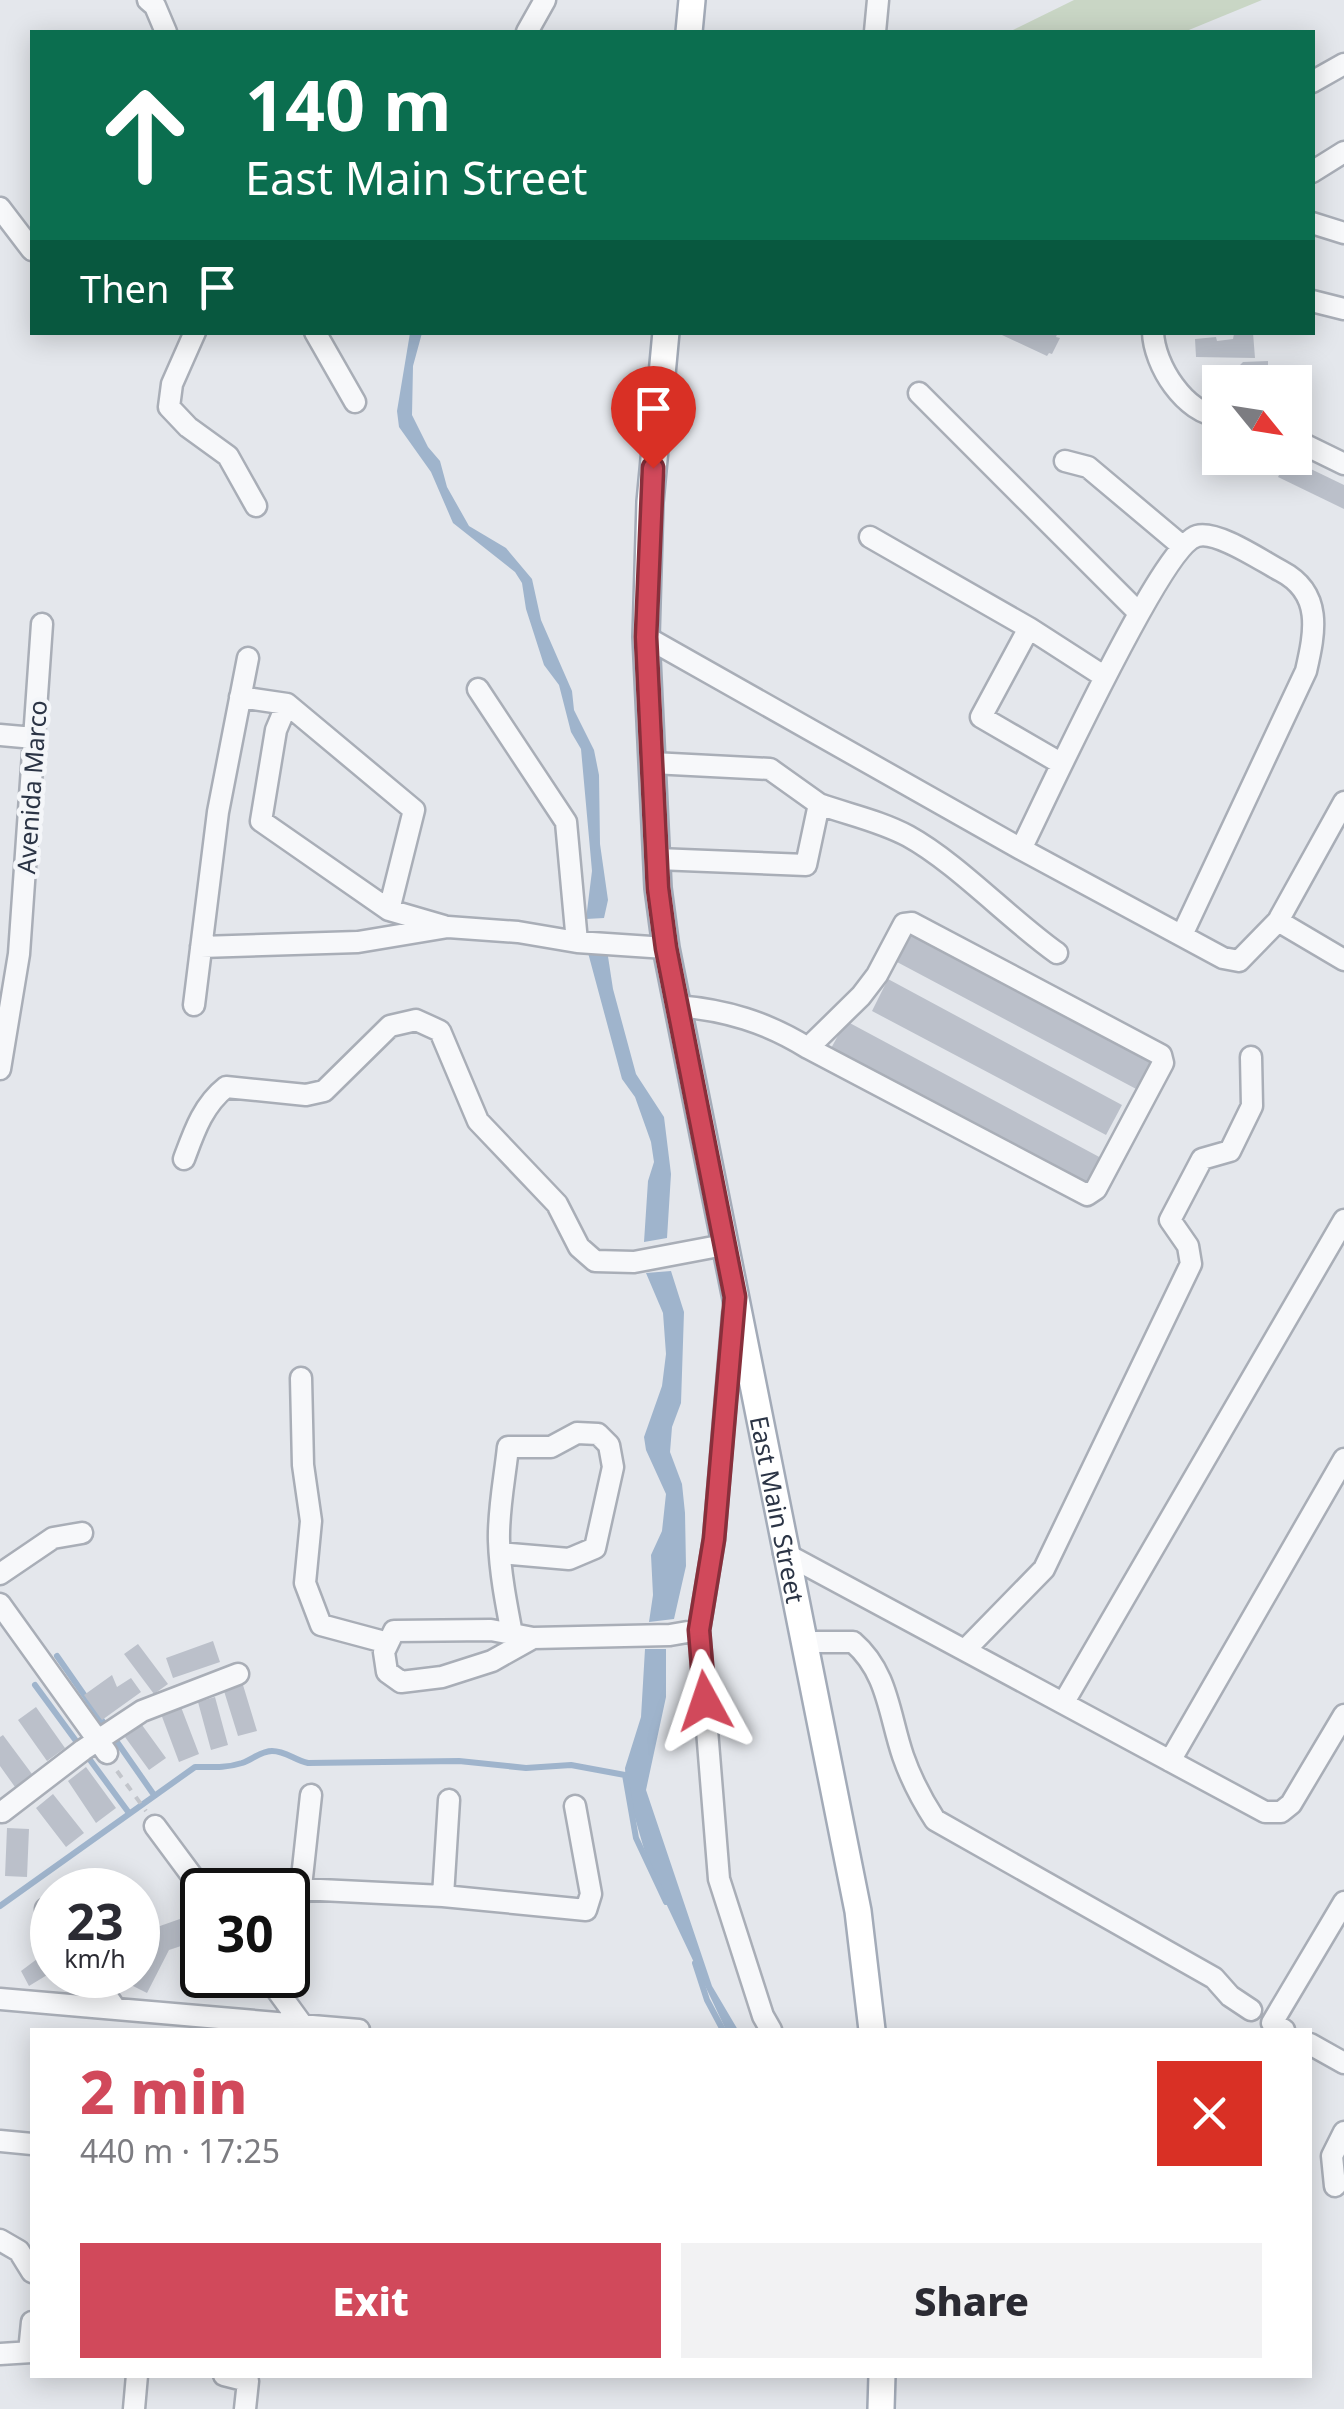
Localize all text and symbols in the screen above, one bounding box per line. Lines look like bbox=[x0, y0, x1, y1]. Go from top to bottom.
text: 140 m bbox=[245, 56, 452, 152]
icon: ahead bbox=[80, 70, 210, 200]
text: East Main Street bbox=[245, 147, 588, 208]
icon: arrive bbox=[190, 260, 245, 315]
text: Then bbox=[80, 262, 170, 314]
north arrow bbox=[1202, 365, 1312, 475]
map controls bbox=[1202, 365, 1312, 475]
pin bbox=[611, 366, 696, 469]
icon: arrive bbox=[626, 381, 681, 436]
street label: Avenida Marco bbox=[8, 699, 54, 875]
street label: East Main Street bbox=[743, 1413, 813, 1606]
position arrow bbox=[653, 1649, 757, 1753]
speed limit sign: 30 bbox=[180, 1868, 310, 1998]
text: 23 bbox=[66, 1887, 124, 1955]
text: km/h bbox=[64, 1941, 126, 1975]
text: 2 min bbox=[80, 2050, 248, 2132]
button: close bbox=[1157, 2061, 1262, 2166]
text: 440 m · 17:25 bbox=[80, 2129, 280, 2172]
button: Exit bbox=[80, 2243, 661, 2358]
button: Share bbox=[681, 2243, 1262, 2358]

